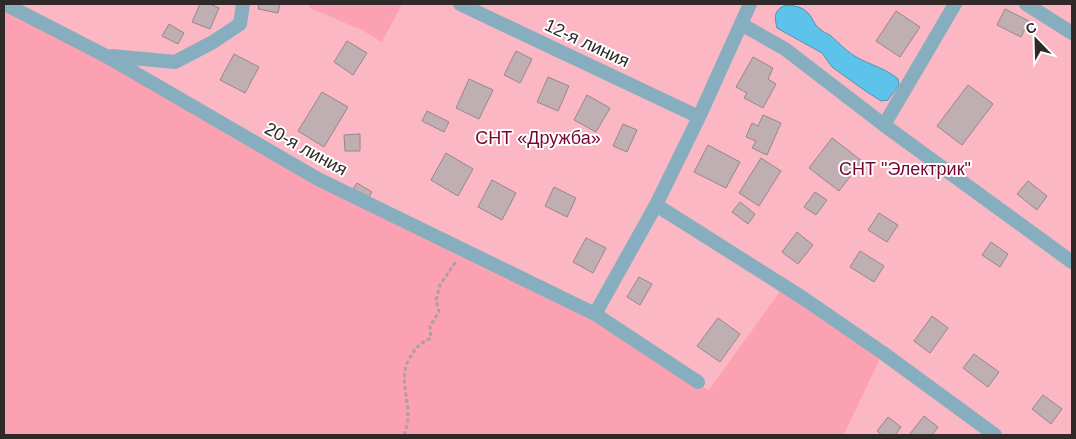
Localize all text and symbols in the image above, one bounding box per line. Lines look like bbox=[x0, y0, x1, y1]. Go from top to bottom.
street label: 12-я линия bbox=[542, 15, 632, 71]
north arrow bbox=[1011, 15, 1061, 65]
text: С bbox=[1023, 19, 1039, 37]
street label: 20-я линия bbox=[261, 118, 351, 180]
park label: СНТ «Дружба» bbox=[475, 128, 601, 148]
park label: СНТ "Электрик" bbox=[839, 159, 971, 179]

